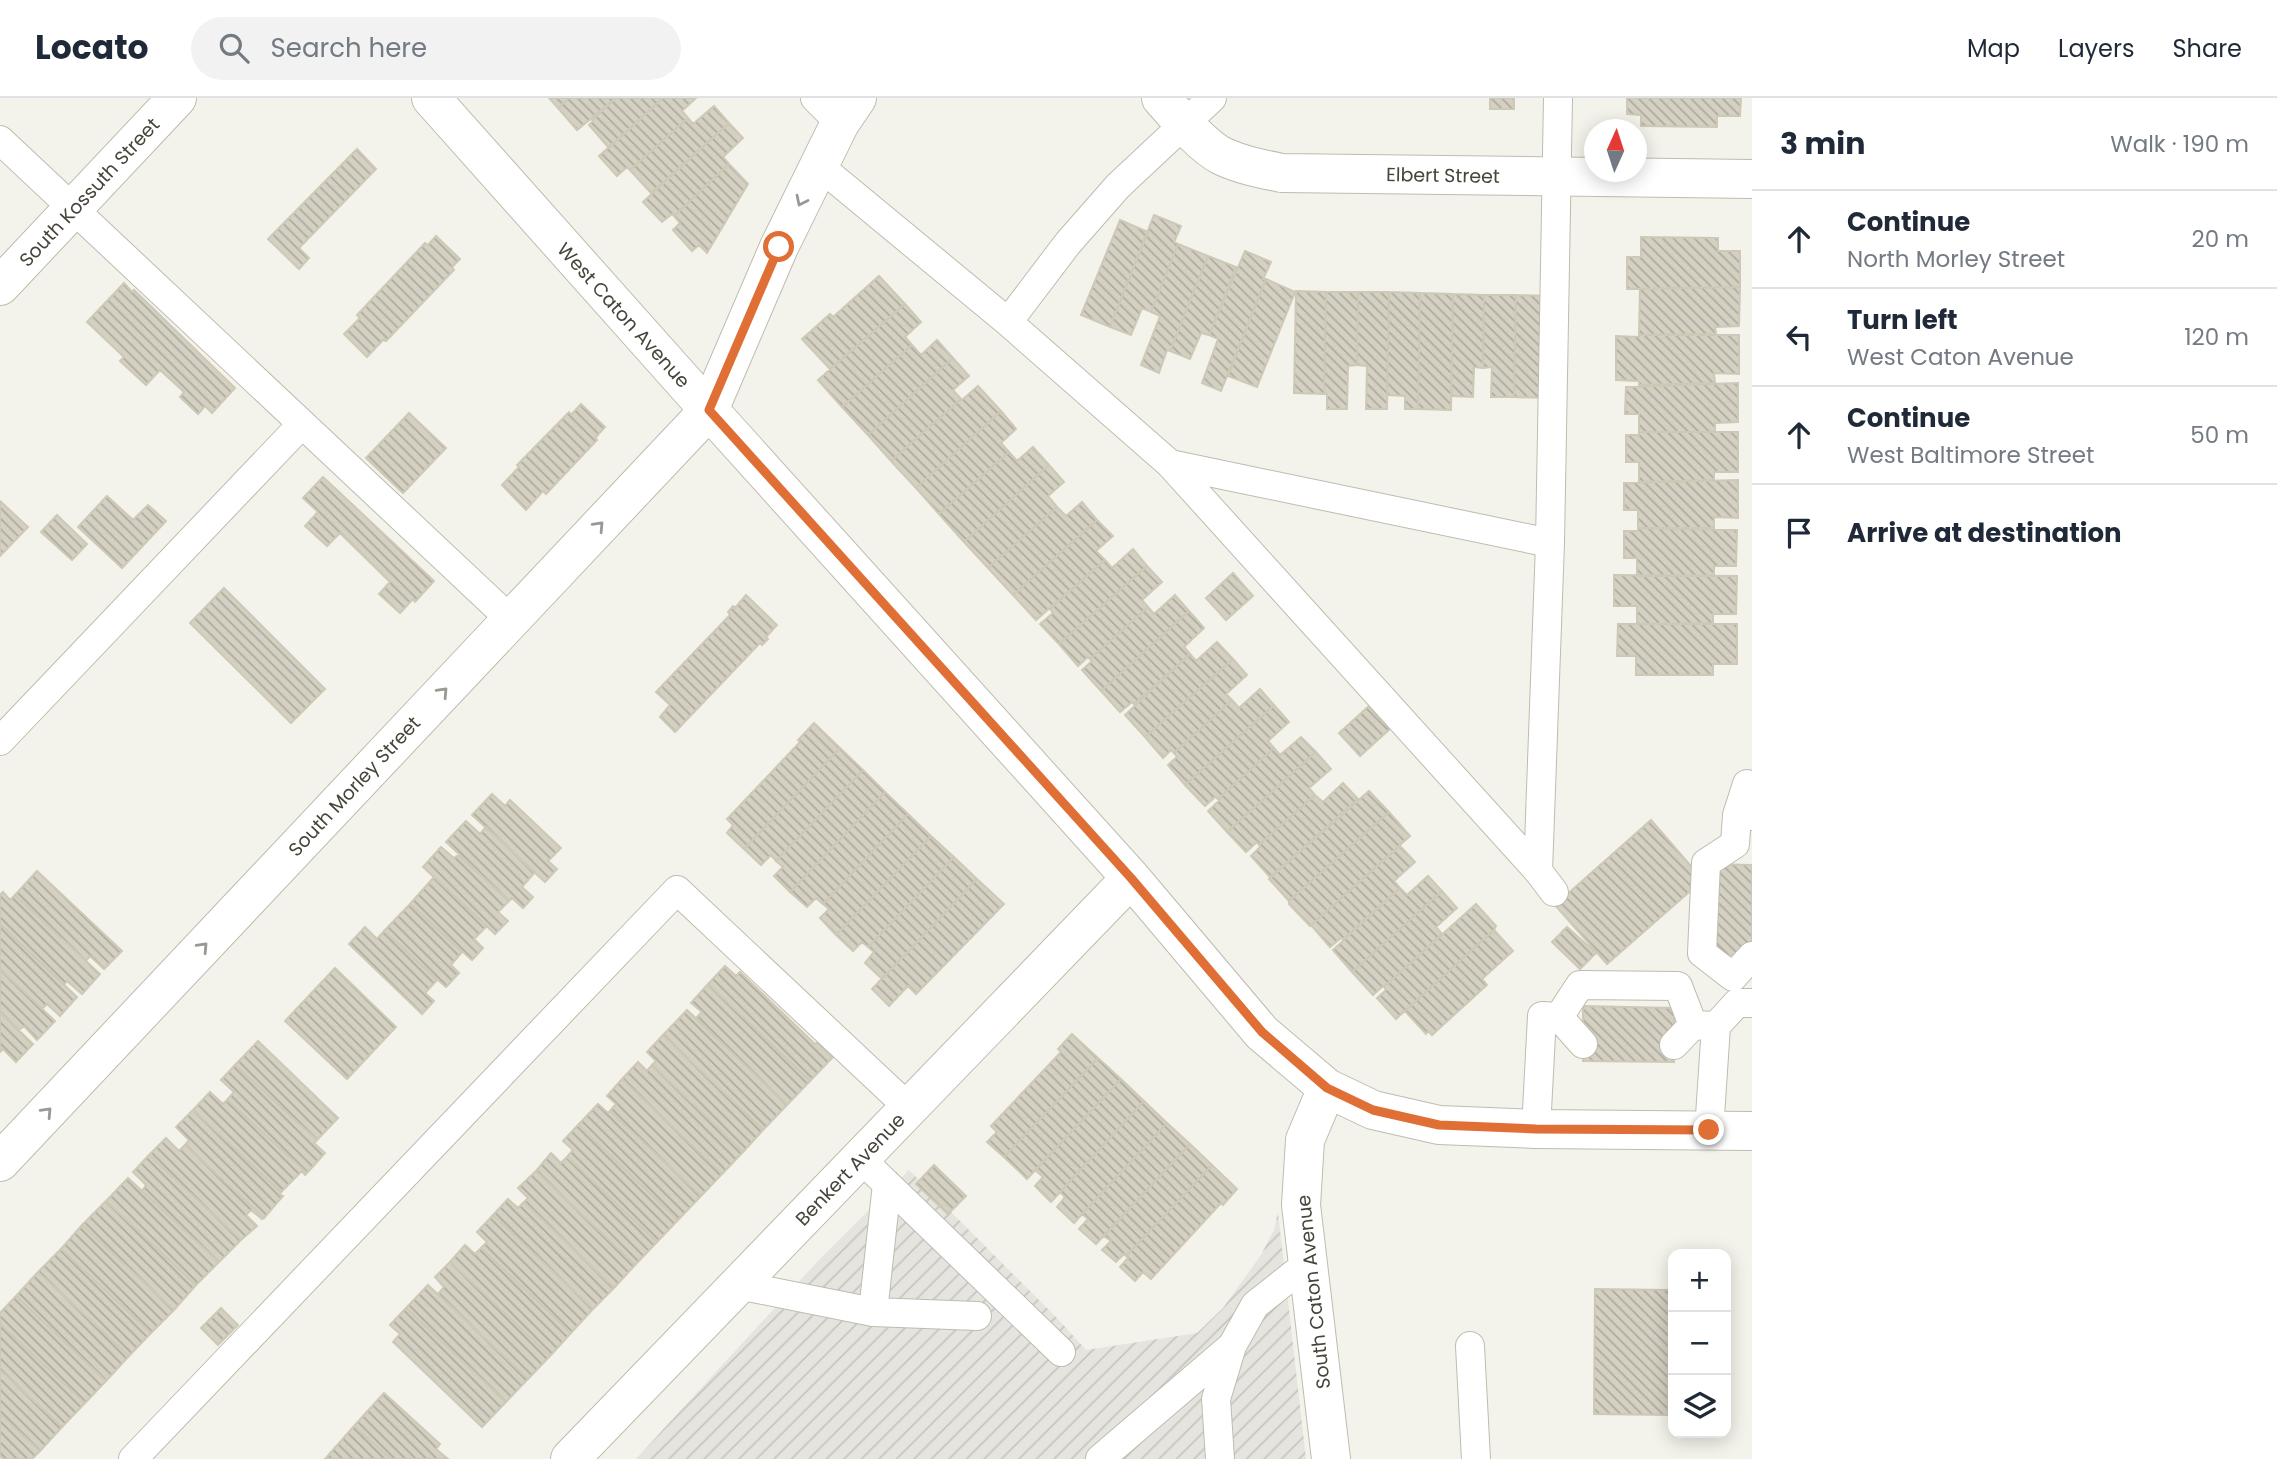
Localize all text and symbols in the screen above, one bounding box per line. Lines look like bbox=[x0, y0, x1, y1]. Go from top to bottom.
search box bbox=[191, 17, 681, 80]
text: Locato bbox=[35, 24, 149, 71]
icon: search bbox=[215, 29, 253, 67]
text: Search here bbox=[271, 30, 427, 66]
text: Map bbox=[1967, 32, 2020, 65]
text: Layers bbox=[2058, 32, 2134, 65]
text: Share bbox=[2172, 32, 2242, 65]
street label: South Kossuth Street bbox=[13, 112, 166, 273]
north arrow bbox=[1584, 119, 1647, 182]
text: 3 min bbox=[1780, 122, 1865, 165]
text: Walk · 190 m bbox=[2110, 128, 2249, 160]
street label: Elbert Street bbox=[1386, 161, 1500, 190]
one-way arrow bbox=[795, 194, 809, 206]
text: Continue bbox=[1847, 204, 1970, 240]
icon: ahead bbox=[1780, 220, 1818, 258]
text: 20 m bbox=[2191, 223, 2249, 255]
route start bbox=[763, 231, 794, 262]
street label: West Caton Avenue bbox=[551, 237, 696, 394]
text: North Morley Street bbox=[1847, 243, 2065, 275]
text: Turn left bbox=[1847, 302, 1958, 338]
icon: left bbox=[1780, 318, 1818, 356]
text: 120 m bbox=[2184, 321, 2249, 353]
text: West Caton Avenue bbox=[1847, 341, 2074, 373]
text: Continue bbox=[1847, 400, 1970, 436]
icon: ahead bbox=[1780, 416, 1818, 454]
text: 50 m bbox=[2190, 419, 2249, 451]
text: West Baltimore Street bbox=[1847, 439, 2094, 471]
icon: arrive bbox=[1780, 514, 1818, 552]
text: Arrive at destination bbox=[1847, 515, 2122, 551]
one-way arrow bbox=[590, 521, 603, 534]
one-way arrow bbox=[434, 687, 447, 700]
street label: South Morley Street bbox=[282, 710, 427, 863]
one-way arrow bbox=[194, 942, 207, 955]
one-way arrow bbox=[38, 1107, 51, 1120]
street label: Benkert Avenue bbox=[789, 1107, 911, 1232]
route end bbox=[1693, 1114, 1724, 1145]
street label: South Caton Avenue bbox=[1290, 1194, 1337, 1390]
map controls bbox=[1668, 1249, 1731, 1438]
button: + bbox=[1668, 1249, 1731, 1312]
button: − bbox=[1668, 1312, 1731, 1375]
button: layers bbox=[1668, 1375, 1731, 1438]

